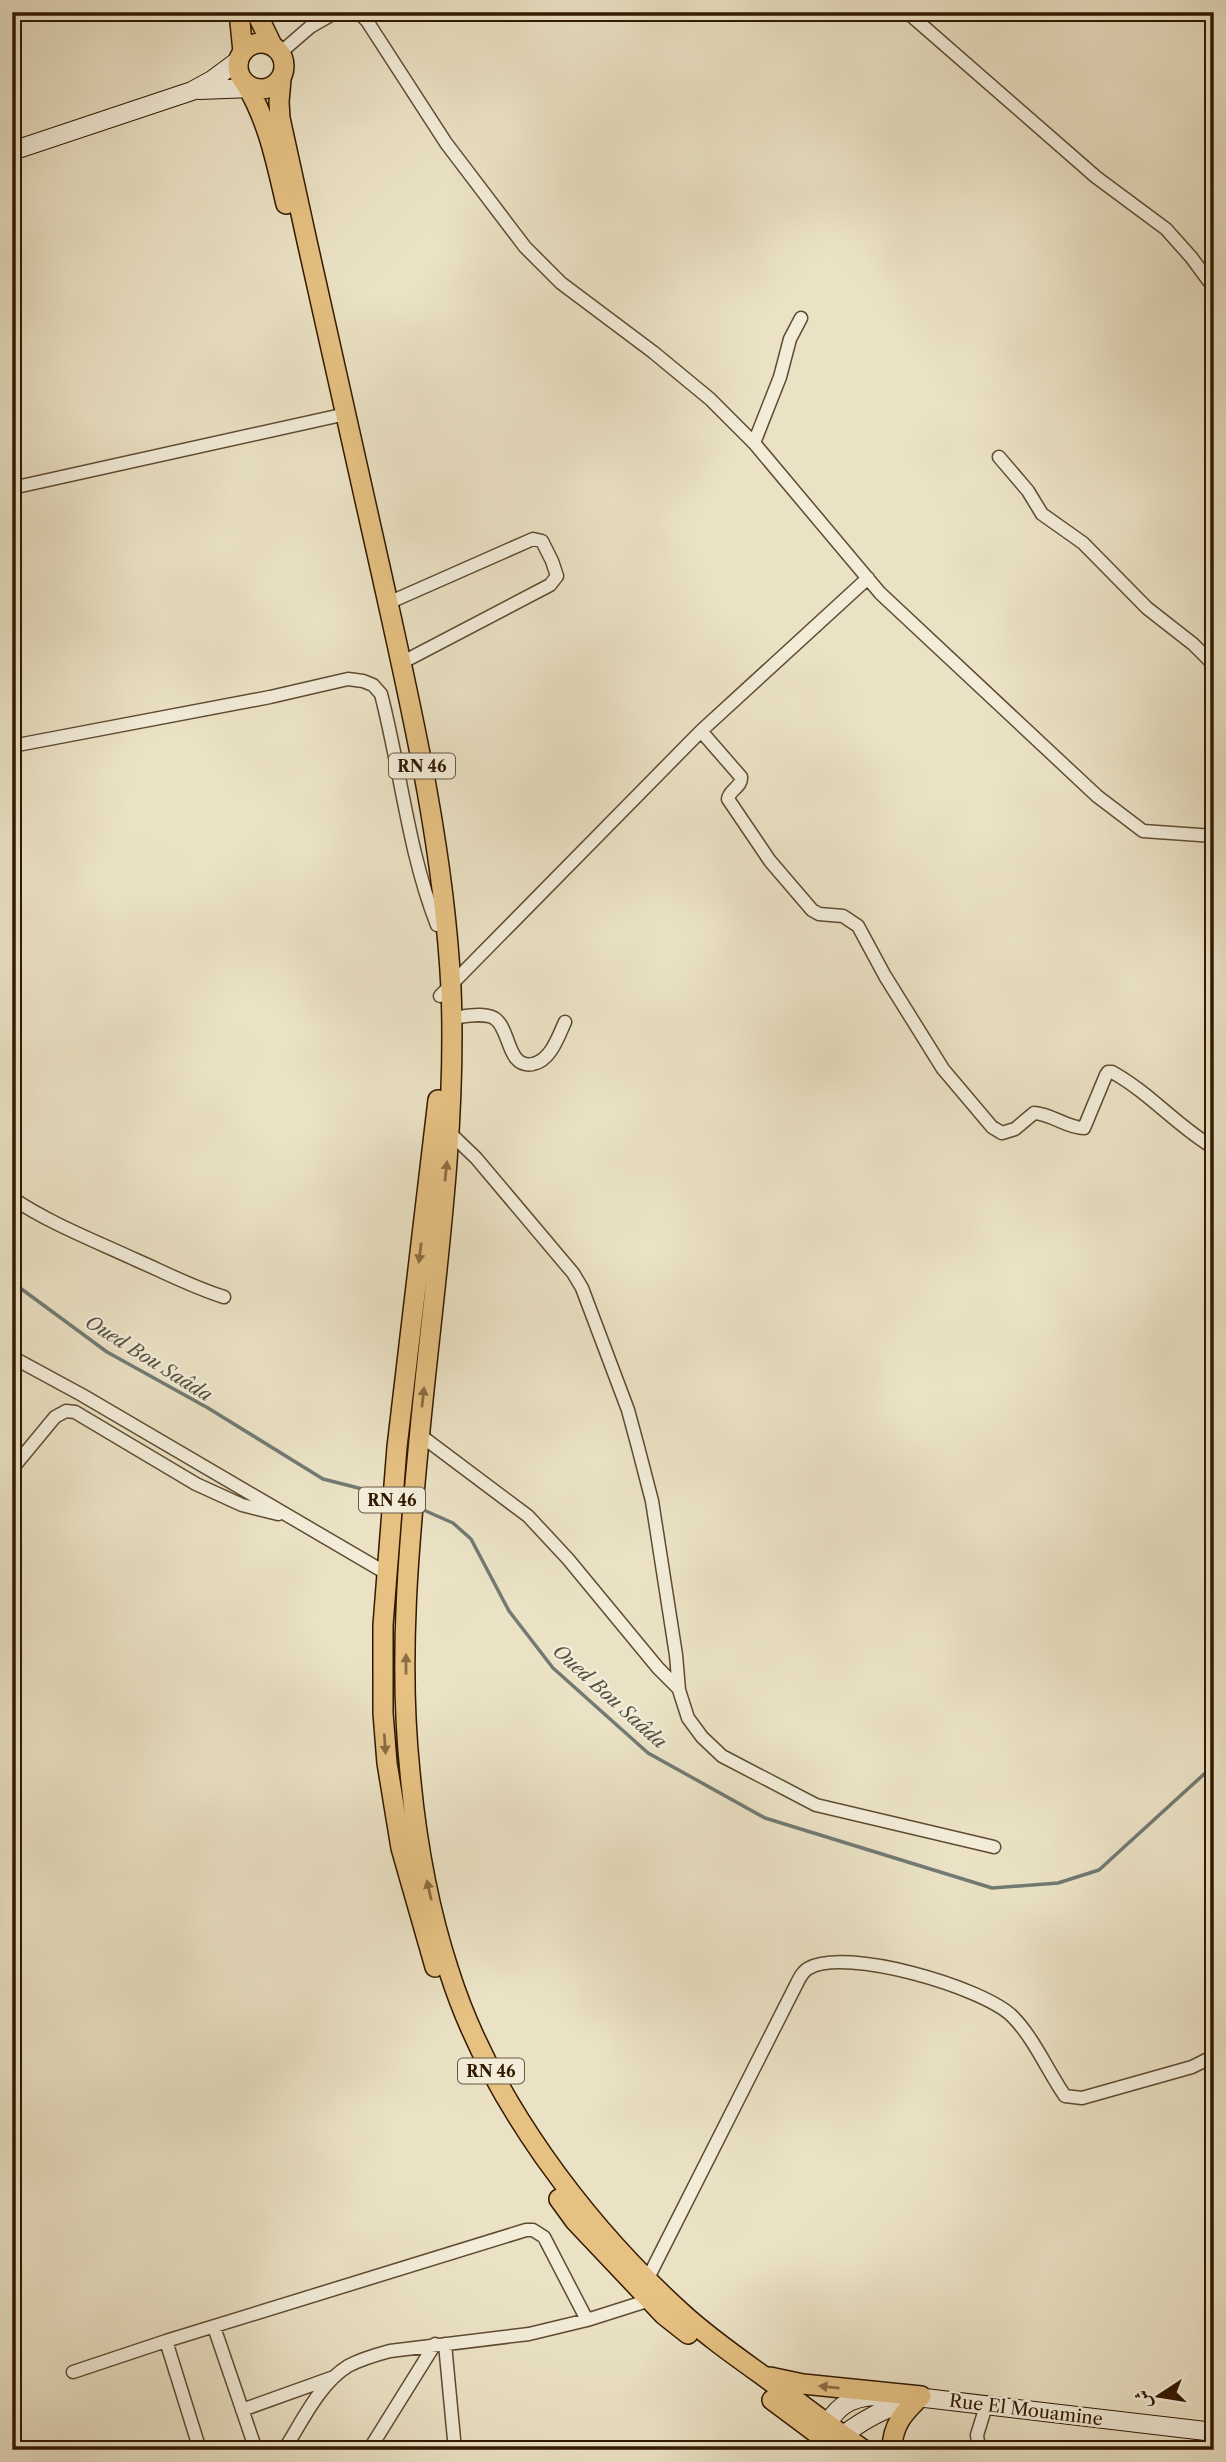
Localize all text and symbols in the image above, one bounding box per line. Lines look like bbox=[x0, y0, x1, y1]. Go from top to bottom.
road number: RN 46 bbox=[389, 754, 455, 778]
one-way arrow bbox=[441, 1160, 452, 1182]
one-way arrow bbox=[415, 1243, 426, 1265]
water label: Oued Bou Saâda bbox=[81, 1310, 217, 1407]
one-way arrow bbox=[418, 1386, 429, 1408]
road number: RN 46 bbox=[359, 1488, 425, 1512]
water label: Oued Bou Saâda bbox=[548, 1639, 672, 1754]
one-way arrow bbox=[401, 1653, 412, 1675]
one-way arrow bbox=[380, 1734, 391, 1756]
one-way arrow bbox=[423, 1879, 434, 1901]
road number: RN 46 bbox=[458, 2058, 524, 2084]
north arrow bbox=[1124, 2360, 1194, 2430]
one-way arrow bbox=[818, 2381, 840, 2392]
text: ش bbox=[1130, 2388, 1156, 2411]
street label: Rue El Mouamine bbox=[948, 2390, 1104, 2430]

